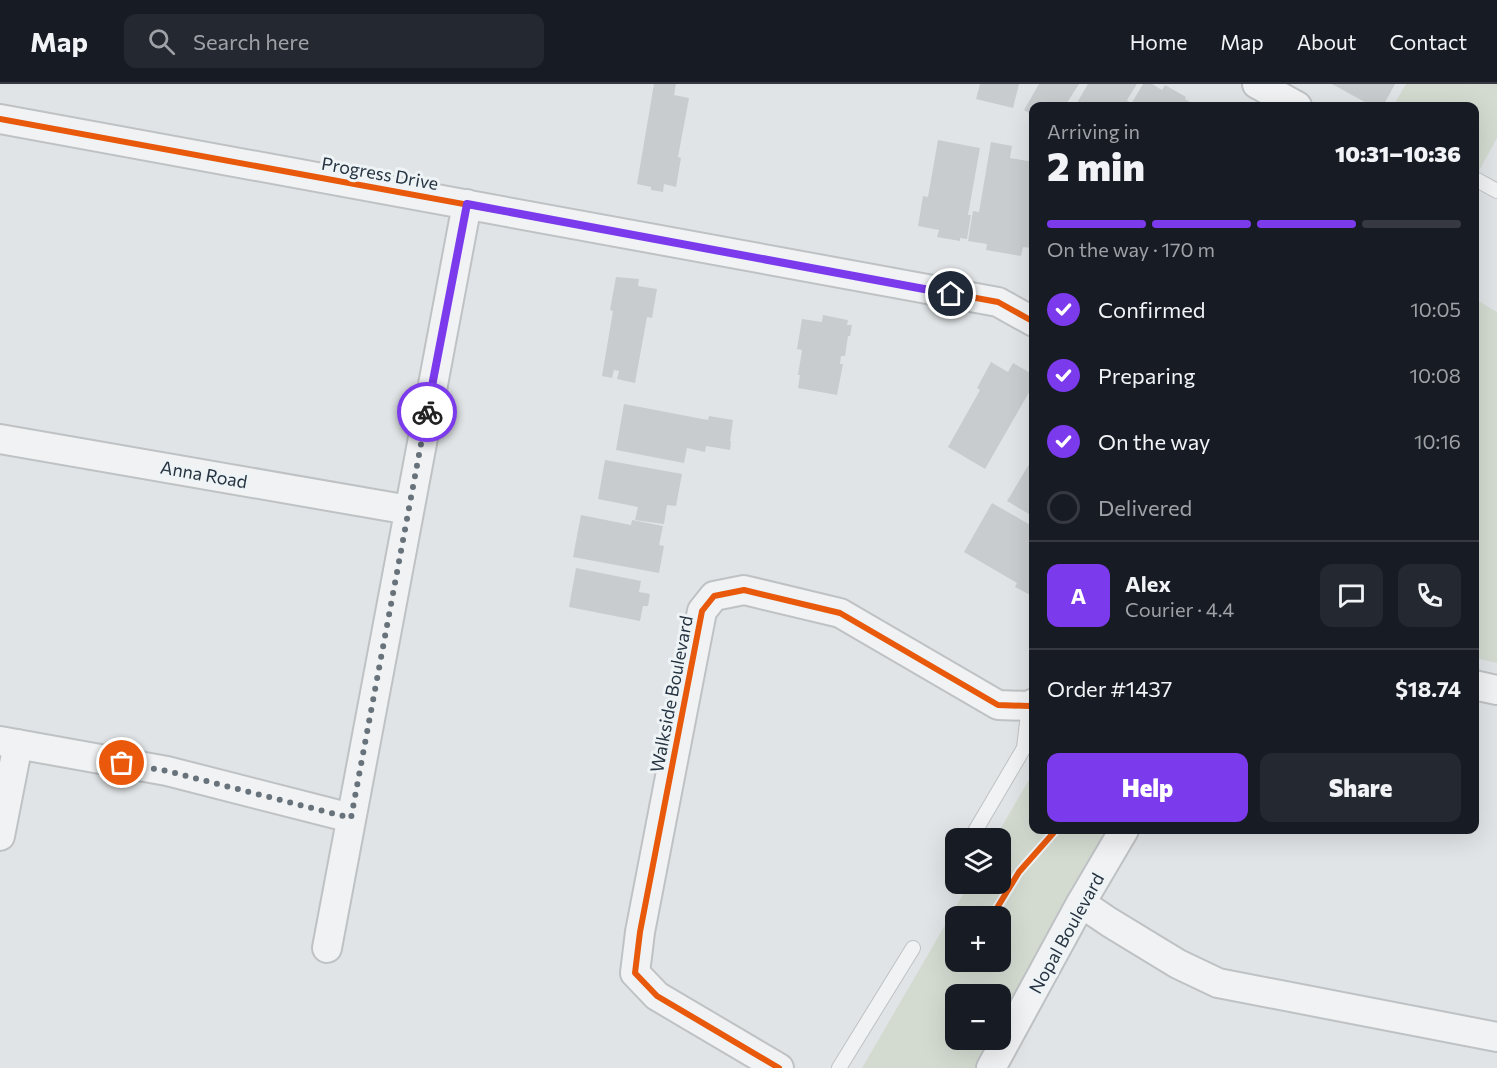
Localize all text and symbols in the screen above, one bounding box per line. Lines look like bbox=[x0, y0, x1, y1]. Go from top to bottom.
search box bbox=[124, 14, 544, 68]
text: Map bbox=[30, 24, 88, 58]
icon: search bbox=[145, 25, 178, 58]
text: Search here bbox=[193, 28, 309, 55]
text: Home bbox=[1130, 29, 1187, 54]
text: Map bbox=[1220, 29, 1264, 54]
text: About bbox=[1297, 29, 1356, 54]
text: Contact bbox=[1389, 29, 1467, 54]
text: Arriving in bbox=[1047, 119, 1140, 143]
text: 10:31–10:36 bbox=[1335, 140, 1461, 167]
text: 2 min bbox=[1047, 141, 1145, 189]
street label: Progress Drive bbox=[320, 152, 440, 194]
text: On the way · 170 m bbox=[1047, 237, 1215, 261]
pin bbox=[925, 268, 976, 319]
icon: home bbox=[934, 277, 967, 310]
icon: check bbox=[1047, 293, 1080, 326]
text: Confirmed bbox=[1098, 296, 1205, 323]
text: 10:05 bbox=[1410, 297, 1461, 321]
icon: check bbox=[1047, 359, 1080, 392]
text: Preparing bbox=[1098, 362, 1195, 389]
text: 10:08 bbox=[1409, 363, 1461, 387]
courier bbox=[397, 382, 457, 442]
icon: bike bbox=[411, 396, 444, 429]
icon: check bbox=[1047, 425, 1080, 458]
text: On the way bbox=[1098, 428, 1210, 455]
text: 10:16 bbox=[1414, 429, 1461, 453]
street label: Anna Road bbox=[159, 456, 249, 492]
text: Delivered bbox=[1098, 494, 1192, 521]
button: chat bbox=[1320, 564, 1383, 627]
button: phone bbox=[1398, 564, 1461, 627]
text: Alex bbox=[1125, 570, 1171, 597]
text: A bbox=[1071, 582, 1086, 609]
text: Courier · 4.4 bbox=[1125, 597, 1234, 621]
street label: Walkside Boulevard bbox=[645, 614, 697, 774]
text: Order #1437 bbox=[1047, 675, 1172, 702]
text: $18.74 bbox=[1395, 675, 1461, 702]
pin bbox=[96, 737, 147, 788]
icon: bag bbox=[105, 746, 138, 779]
button: Help bbox=[1047, 753, 1248, 822]
button: Share bbox=[1260, 753, 1461, 822]
map controls bbox=[945, 828, 1011, 1050]
button: layers bbox=[945, 828, 1011, 894]
street label: Nopal Boulevard bbox=[1024, 869, 1108, 997]
button: + bbox=[945, 906, 1011, 972]
button: − bbox=[945, 984, 1011, 1050]

